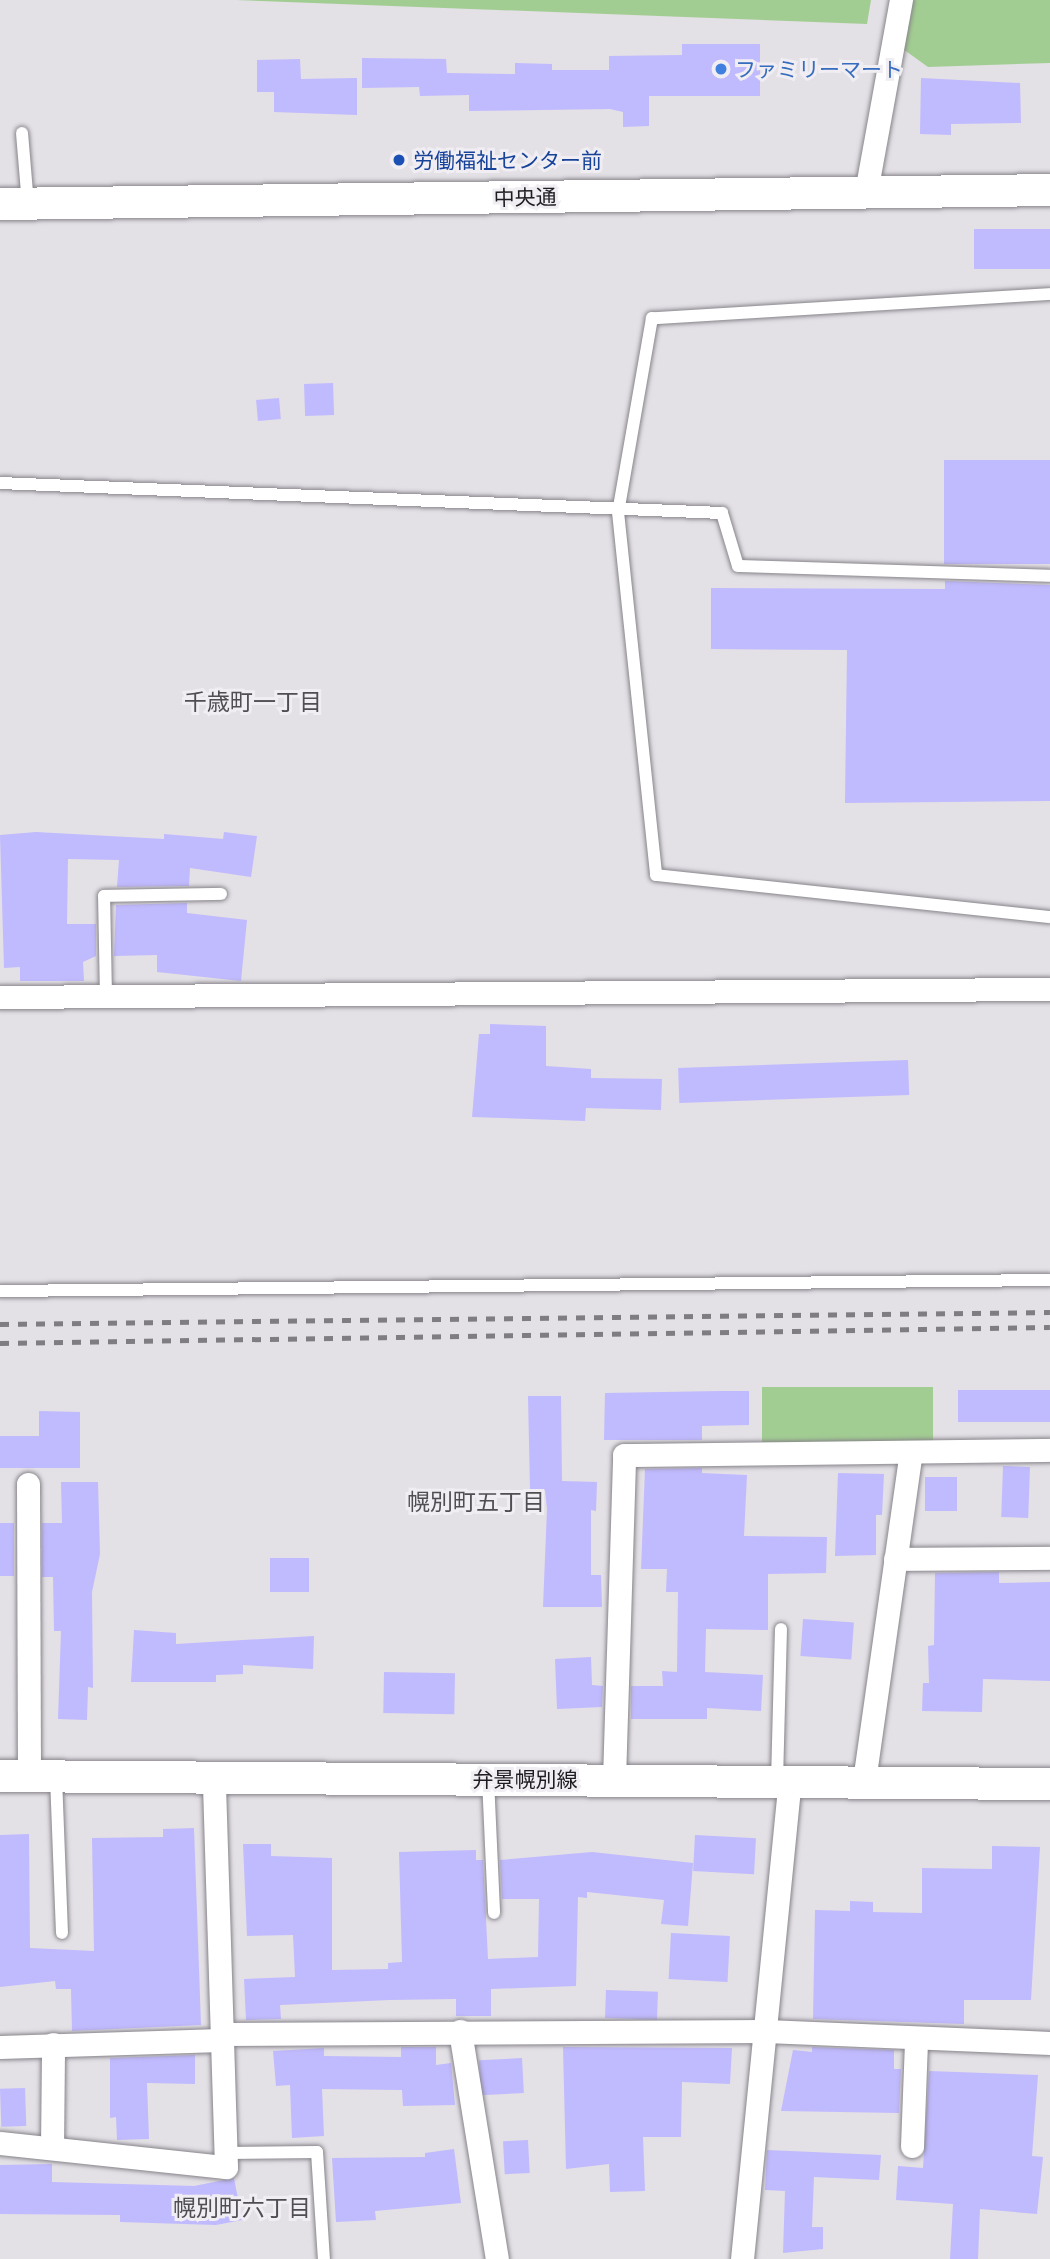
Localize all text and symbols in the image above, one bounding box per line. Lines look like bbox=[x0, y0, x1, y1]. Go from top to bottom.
place label: ファミリーマート bbox=[735, 56, 903, 82]
marker: ファミリーマート bbox=[713, 61, 729, 77]
place label: 労働福祉センター前 bbox=[413, 147, 602, 173]
marker: 労働福祉センター前 bbox=[391, 152, 407, 168]
street label: 中央通 bbox=[493, 184, 557, 210]
district label: 千歳町一丁目 bbox=[184, 687, 322, 715]
district label: 幌別町五丁目 bbox=[407, 1487, 545, 1515]
street label: 弁景幌別線 bbox=[473, 1766, 577, 1792]
district label: 幌別町六丁目 bbox=[173, 2193, 311, 2221]

